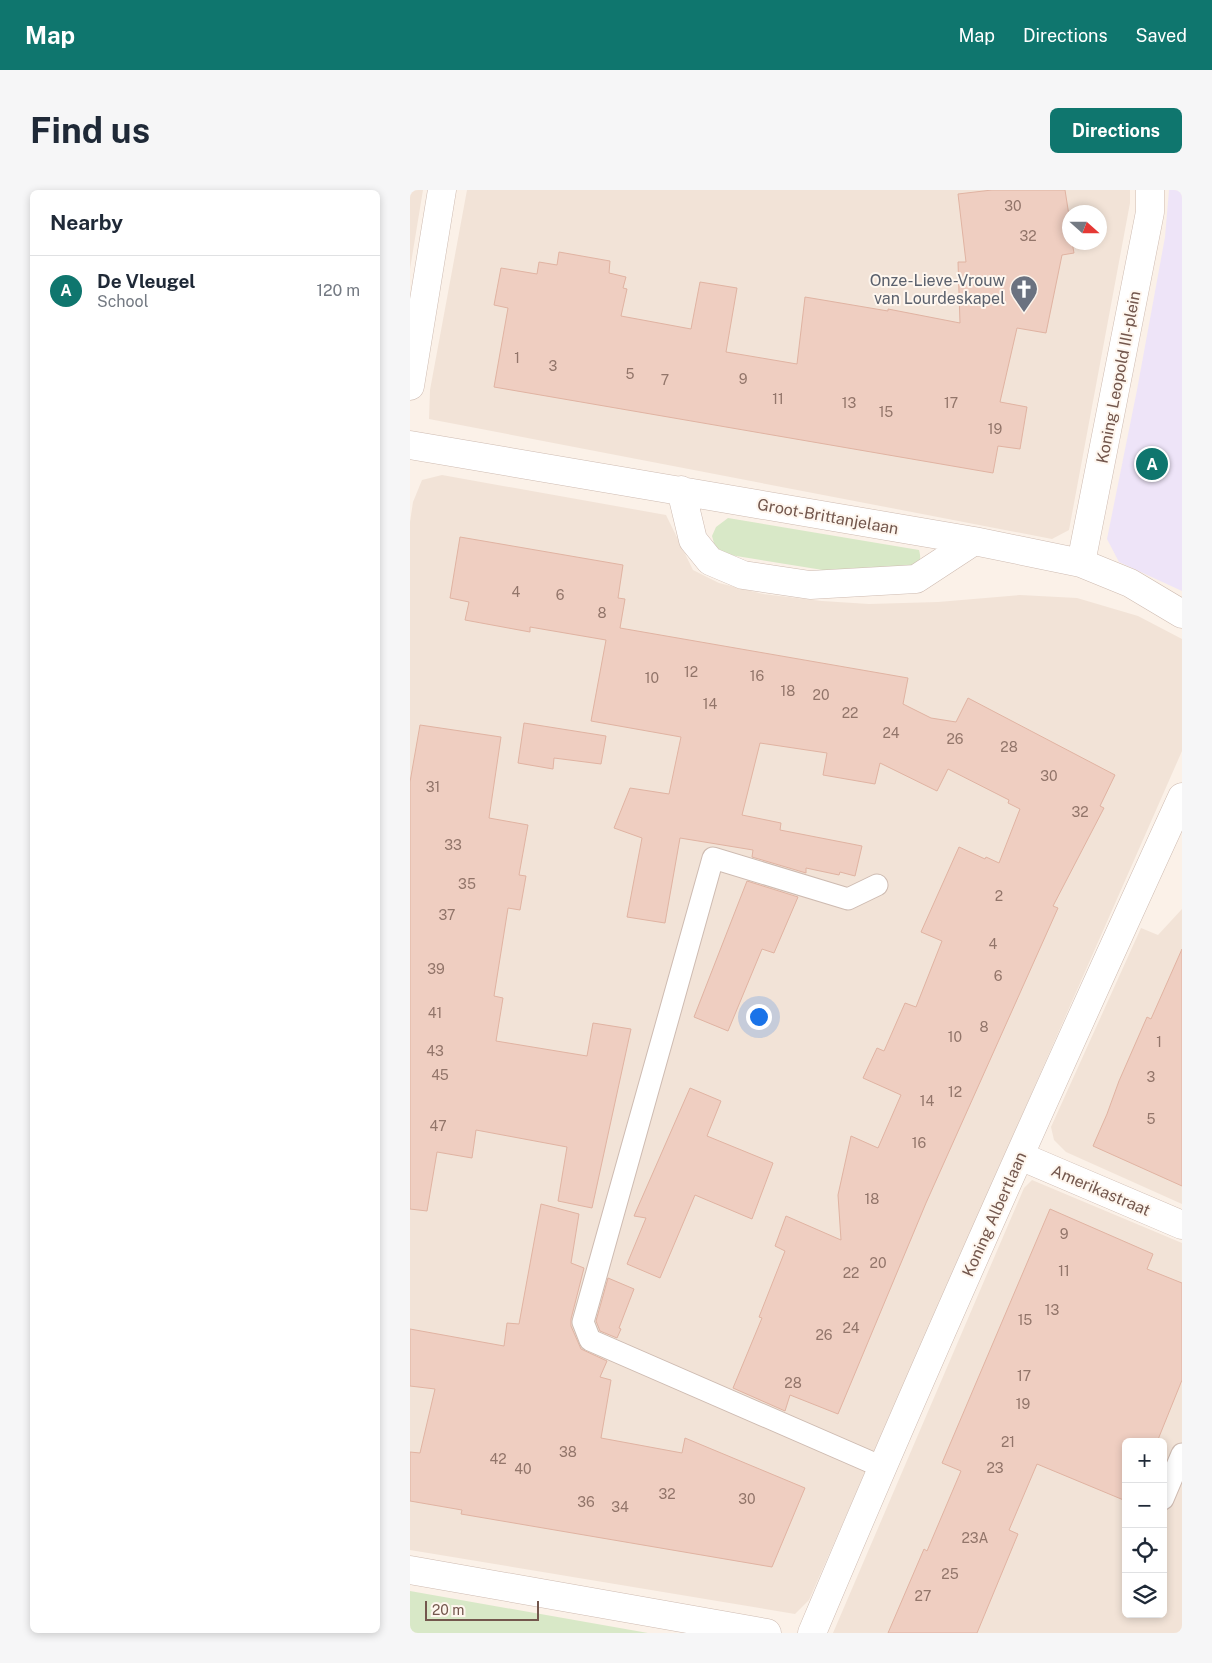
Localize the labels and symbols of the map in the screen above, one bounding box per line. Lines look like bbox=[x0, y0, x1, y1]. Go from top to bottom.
house number: 30 bbox=[1004, 198, 1022, 214]
north arrow bbox=[1062, 205, 1107, 250]
house number: 32 bbox=[1019, 228, 1037, 244]
place label: Onze-Lieve-Vrouw van Lourdeskapel bbox=[870, 271, 1006, 308]
church icon: Onze-Lieve-Vrouw van Lourdeskapel bbox=[1009, 274, 1039, 313]
street label: Koning Leopold III-plein bbox=[1092, 289, 1145, 465]
house number: 1 bbox=[514, 350, 520, 366]
house number: 3 bbox=[549, 358, 558, 374]
house number: 5 bbox=[626, 366, 635, 382]
house number: 9 bbox=[739, 371, 748, 387]
house number: 7 bbox=[661, 372, 669, 388]
house number: 11 bbox=[772, 391, 784, 407]
house number: 13 bbox=[842, 395, 856, 411]
house number: 17 bbox=[944, 395, 958, 411]
house number: 15 bbox=[879, 404, 893, 420]
house number: 19 bbox=[988, 421, 1002, 437]
pin: A bbox=[1136, 445, 1168, 483]
street label: Groot-Brittanjelaan bbox=[756, 495, 900, 538]
house number: 4 bbox=[512, 584, 521, 600]
house number: 6 bbox=[556, 587, 565, 603]
house number: 8 bbox=[597, 605, 607, 621]
house number: 12 bbox=[684, 664, 698, 680]
house number: 16 bbox=[750, 668, 764, 684]
house number: 10 bbox=[645, 670, 659, 686]
house number: 18 bbox=[781, 683, 795, 699]
house number: 20 bbox=[813, 687, 829, 703]
house number: 14 bbox=[703, 696, 717, 712]
house number: 22 bbox=[842, 705, 858, 721]
house number: 24 bbox=[882, 725, 900, 741]
house number: 26 bbox=[946, 731, 964, 747]
house number: 28 bbox=[1000, 739, 1018, 755]
house number: 30 bbox=[1040, 768, 1058, 784]
house number: 31 bbox=[426, 779, 440, 795]
house number: 32 bbox=[1071, 804, 1089, 820]
house number: 33 bbox=[444, 837, 462, 853]
house number: 35 bbox=[458, 876, 476, 892]
house number: 2 bbox=[995, 888, 1003, 904]
house number: 37 bbox=[439, 907, 455, 923]
house number: 4 bbox=[989, 936, 998, 952]
house number: 39 bbox=[427, 961, 445, 977]
house number: 6 bbox=[994, 968, 1003, 984]
your location bbox=[746, 1004, 772, 1030]
house number: 41 bbox=[428, 1005, 442, 1021]
house number: 8 bbox=[979, 1019, 989, 1035]
house number: 10 bbox=[948, 1029, 962, 1045]
house number: 1 bbox=[1156, 1034, 1162, 1050]
house number: 43 bbox=[426, 1043, 444, 1059]
house number: 45 bbox=[431, 1067, 449, 1083]
house number: 3 bbox=[1147, 1069, 1156, 1085]
house number: 12 bbox=[948, 1084, 962, 1100]
house number: 14 bbox=[920, 1093, 934, 1109]
house number: 5 bbox=[1147, 1111, 1156, 1127]
house number: 47 bbox=[429, 1118, 447, 1134]
house number: 16 bbox=[912, 1135, 926, 1151]
street label: Koning Albertlaan bbox=[958, 1149, 1030, 1280]
street label: Amerikastraat bbox=[1048, 1161, 1153, 1220]
house number: 18 bbox=[865, 1191, 879, 1207]
house number: 9 bbox=[1060, 1226, 1069, 1242]
house number: 20 bbox=[870, 1255, 886, 1271]
house number: 11 bbox=[1058, 1263, 1070, 1279]
house number: 22 bbox=[843, 1265, 859, 1281]
house number: 13 bbox=[1045, 1302, 1059, 1318]
house number: 15 bbox=[1018, 1312, 1032, 1328]
house number: 24 bbox=[842, 1320, 860, 1336]
house number: 26 bbox=[815, 1327, 833, 1343]
house number: 17 bbox=[1017, 1368, 1031, 1384]
house number: 28 bbox=[784, 1375, 802, 1391]
house number: 19 bbox=[1016, 1396, 1030, 1412]
house number: 21 bbox=[1001, 1434, 1015, 1450]
house number: 38 bbox=[559, 1444, 577, 1460]
house number: 42 bbox=[489, 1451, 507, 1467]
house number: 23 bbox=[986, 1460, 1004, 1476]
house number: 40 bbox=[514, 1461, 532, 1477]
house number: 32 bbox=[658, 1486, 676, 1502]
house number: 30 bbox=[738, 1491, 756, 1507]
house number: 36 bbox=[577, 1494, 595, 1510]
house number: 34 bbox=[611, 1499, 629, 1515]
house number: 23A bbox=[961, 1530, 989, 1546]
house number: 25 bbox=[941, 1566, 959, 1582]
house number: 27 bbox=[915, 1588, 931, 1604]
scale bar bbox=[425, 1598, 539, 1621]

